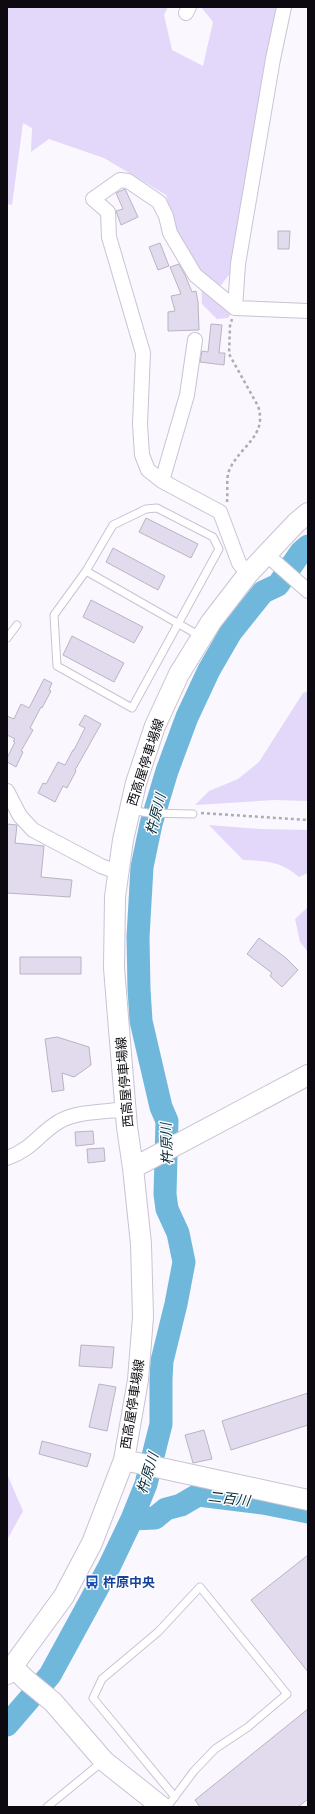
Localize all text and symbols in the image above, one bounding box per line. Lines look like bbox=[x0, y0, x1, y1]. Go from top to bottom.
street label: 西高屋停車場線 bbox=[122, 716, 168, 808]
water label: 杵原川 bbox=[140, 789, 170, 837]
street label: 西高屋停車場線 bbox=[111, 1036, 137, 1128]
water label: 杵原川 bbox=[156, 1121, 176, 1165]
street label: 西高屋停車場線 bbox=[116, 1358, 148, 1450]
water label: 杵原川 bbox=[132, 1448, 163, 1496]
water label: 二百川 bbox=[207, 1486, 253, 1510]
place label: 杵原中央 bbox=[103, 1573, 155, 1591]
bus stop icon: 杵原中央 bbox=[84, 1574, 100, 1590]

